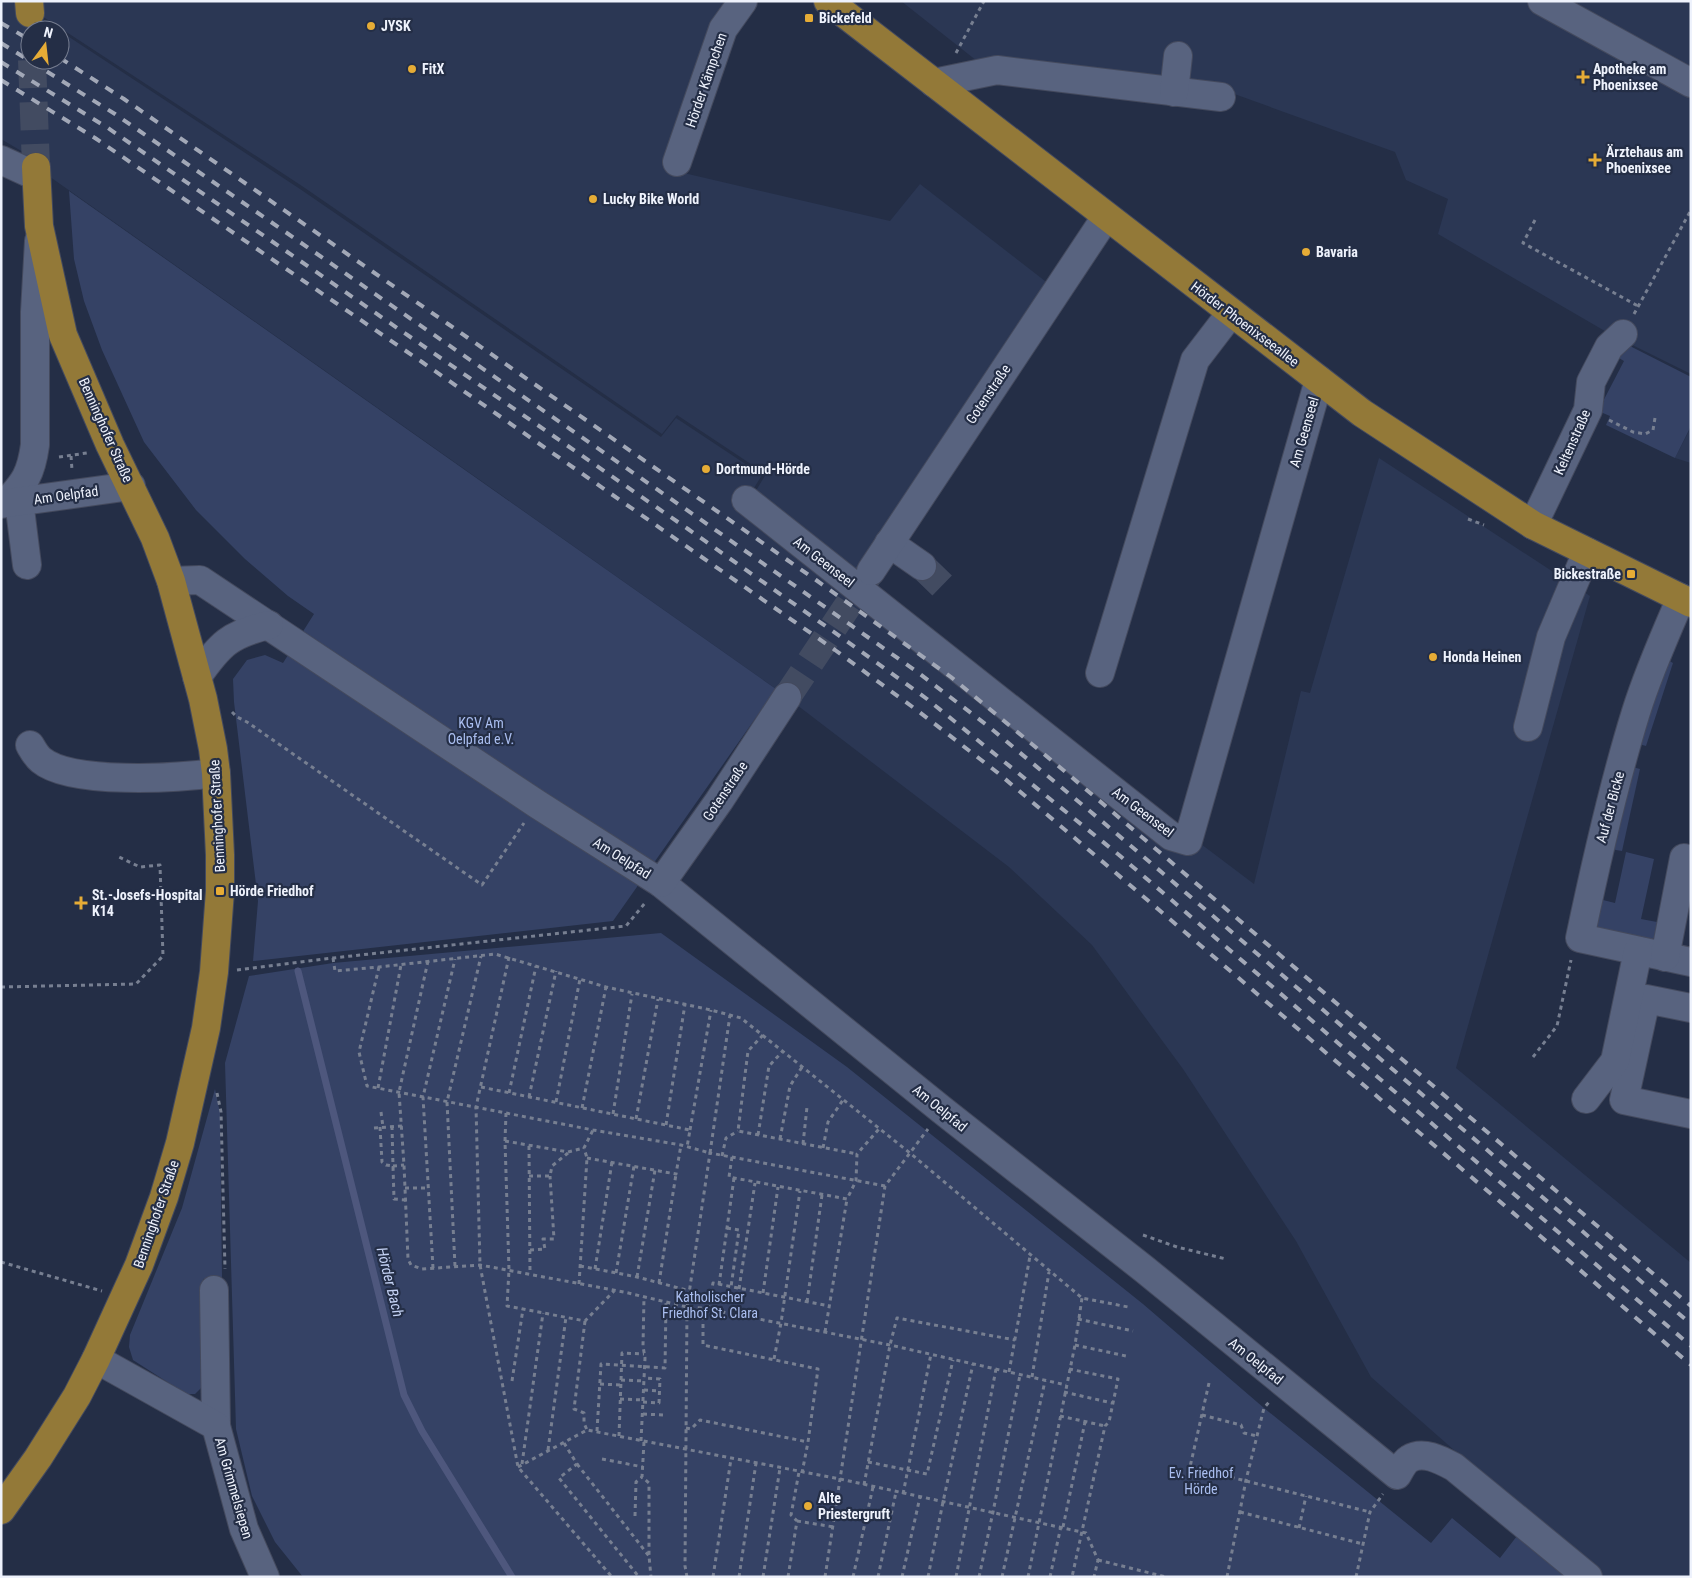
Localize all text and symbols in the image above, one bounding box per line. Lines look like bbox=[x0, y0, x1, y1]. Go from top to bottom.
place label: Bickefeld bbox=[819, 10, 872, 26]
marker: Bickefeld bbox=[803, 12, 815, 24]
place label: JYSK bbox=[381, 18, 411, 34]
north arrow bbox=[20, 20, 70, 70]
marker: JYSK bbox=[365, 20, 377, 32]
text: N bbox=[42, 24, 55, 41]
street label: Hörder Kämpchen bbox=[682, 30, 730, 130]
place label: FitX bbox=[422, 61, 444, 77]
place label: Apotheke am Phoenixsee bbox=[1593, 61, 1666, 93]
marker: FitX bbox=[406, 63, 418, 75]
marker: Apotheke am Phoenixsee bbox=[1577, 71, 1589, 83]
place label: Ärztehaus am Phoenixsee bbox=[1606, 144, 1683, 176]
marker: Ärztehaus am Phoenixsee bbox=[1588, 153, 1602, 167]
place label: Lucky Bike World bbox=[603, 191, 699, 207]
marker: Lucky Bike World bbox=[587, 193, 599, 205]
place label: Bavaria bbox=[1316, 244, 1358, 260]
marker: Bavaria bbox=[1300, 246, 1312, 258]
street label: Hörder Phoenixseeallee bbox=[1188, 278, 1302, 370]
street label: Gotenstraße bbox=[962, 361, 1014, 427]
street label: Benninghofer Straße bbox=[76, 375, 136, 485]
street label: Am Geenseel bbox=[1286, 395, 1322, 469]
street label: Keltenstraße bbox=[1550, 406, 1594, 477]
place label: Dortmund-Hörde bbox=[716, 461, 810, 477]
marker: Dortmund-Hörde bbox=[700, 463, 712, 475]
street label: Am Oelpfad bbox=[33, 483, 99, 507]
street label: Am Geenseel bbox=[790, 533, 858, 591]
place label: Bickestraße bbox=[1554, 566, 1621, 582]
marker: Bickestraße bbox=[1625, 568, 1637, 580]
place label: Honda Heinen bbox=[1443, 649, 1522, 665]
marker: Honda Heinen bbox=[1427, 651, 1439, 663]
park label: KGV Am Oelpfad e.V. bbox=[448, 715, 514, 747]
street label: Gotenstraße bbox=[699, 758, 751, 824]
street label: Benninghofer Straße bbox=[206, 759, 228, 873]
street label: Auf der Bicke bbox=[1593, 769, 1627, 845]
street label: Am Geenseel bbox=[1109, 784, 1177, 840]
street label: Am Oelpfad bbox=[590, 834, 654, 882]
place label: Hörde Friedhof bbox=[230, 883, 314, 899]
marker: Hörde Friedhof bbox=[214, 885, 226, 897]
place label: St.-Josefs-Hospital K14 bbox=[92, 887, 203, 919]
marker: St.-Josefs-Hospital K14 bbox=[74, 896, 88, 910]
street label: Am Oelpfad bbox=[910, 1081, 970, 1135]
street label: Benninghofer Straße bbox=[130, 1158, 182, 1270]
water label: Hörder Bach bbox=[373, 1245, 407, 1319]
park label: Katholischer Friedhof St. Clara bbox=[662, 1289, 758, 1321]
street label: Am Oelpfad bbox=[1226, 1334, 1286, 1388]
street label: Am Grimmelsiepen bbox=[212, 1435, 256, 1541]
park label: Ev. Friedhof Hörde bbox=[1169, 1465, 1234, 1497]
place label: Alte Priestergruft bbox=[818, 1490, 890, 1522]
marker: Alte Priestergruft bbox=[802, 1500, 814, 1512]

